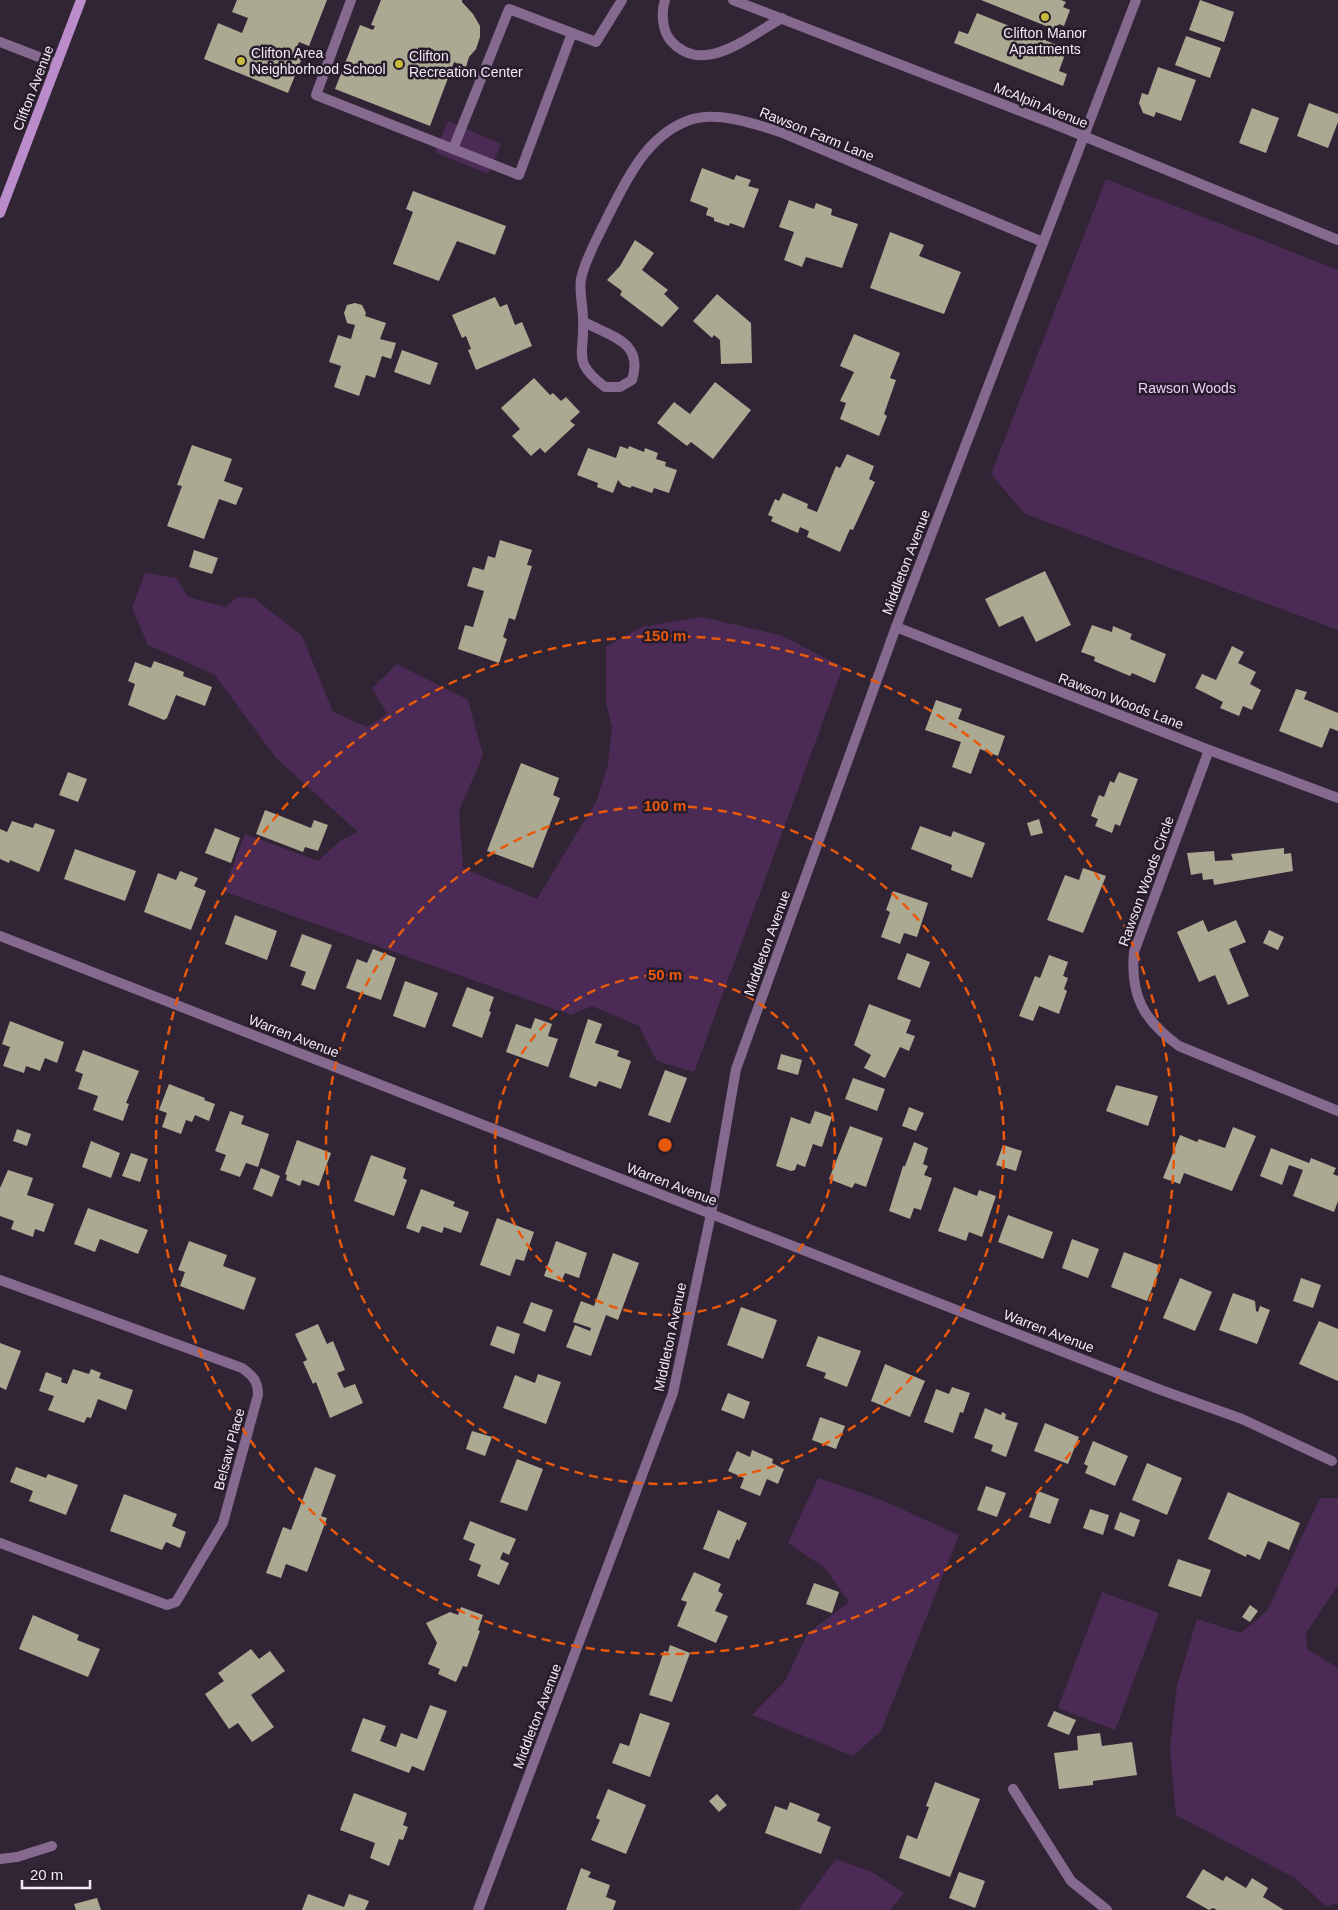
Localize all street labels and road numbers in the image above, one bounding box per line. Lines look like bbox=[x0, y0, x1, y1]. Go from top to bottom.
street label: Clifton Avenue bbox=[9, 43, 57, 133]
street label: McAlpin Avenue bbox=[992, 79, 1091, 131]
street label: Rawson Farm Lane bbox=[757, 104, 877, 164]
street label: Middleton Avenue bbox=[879, 507, 933, 617]
street label: Rawson Woods Lane bbox=[1056, 670, 1186, 732]
street label: Rawson Woods Circle bbox=[1115, 813, 1177, 948]
street label: Middleton Avenue bbox=[740, 888, 794, 998]
street label: Warren Avenue bbox=[246, 1011, 342, 1061]
street label: Warren Avenue bbox=[624, 1159, 720, 1209]
street label: Middleton Avenue bbox=[651, 1281, 689, 1393]
street label: Warren Avenue bbox=[1001, 1306, 1097, 1356]
street label: Belsaw Place bbox=[210, 1406, 248, 1492]
street label: Middleton Avenue bbox=[510, 1661, 564, 1771]

